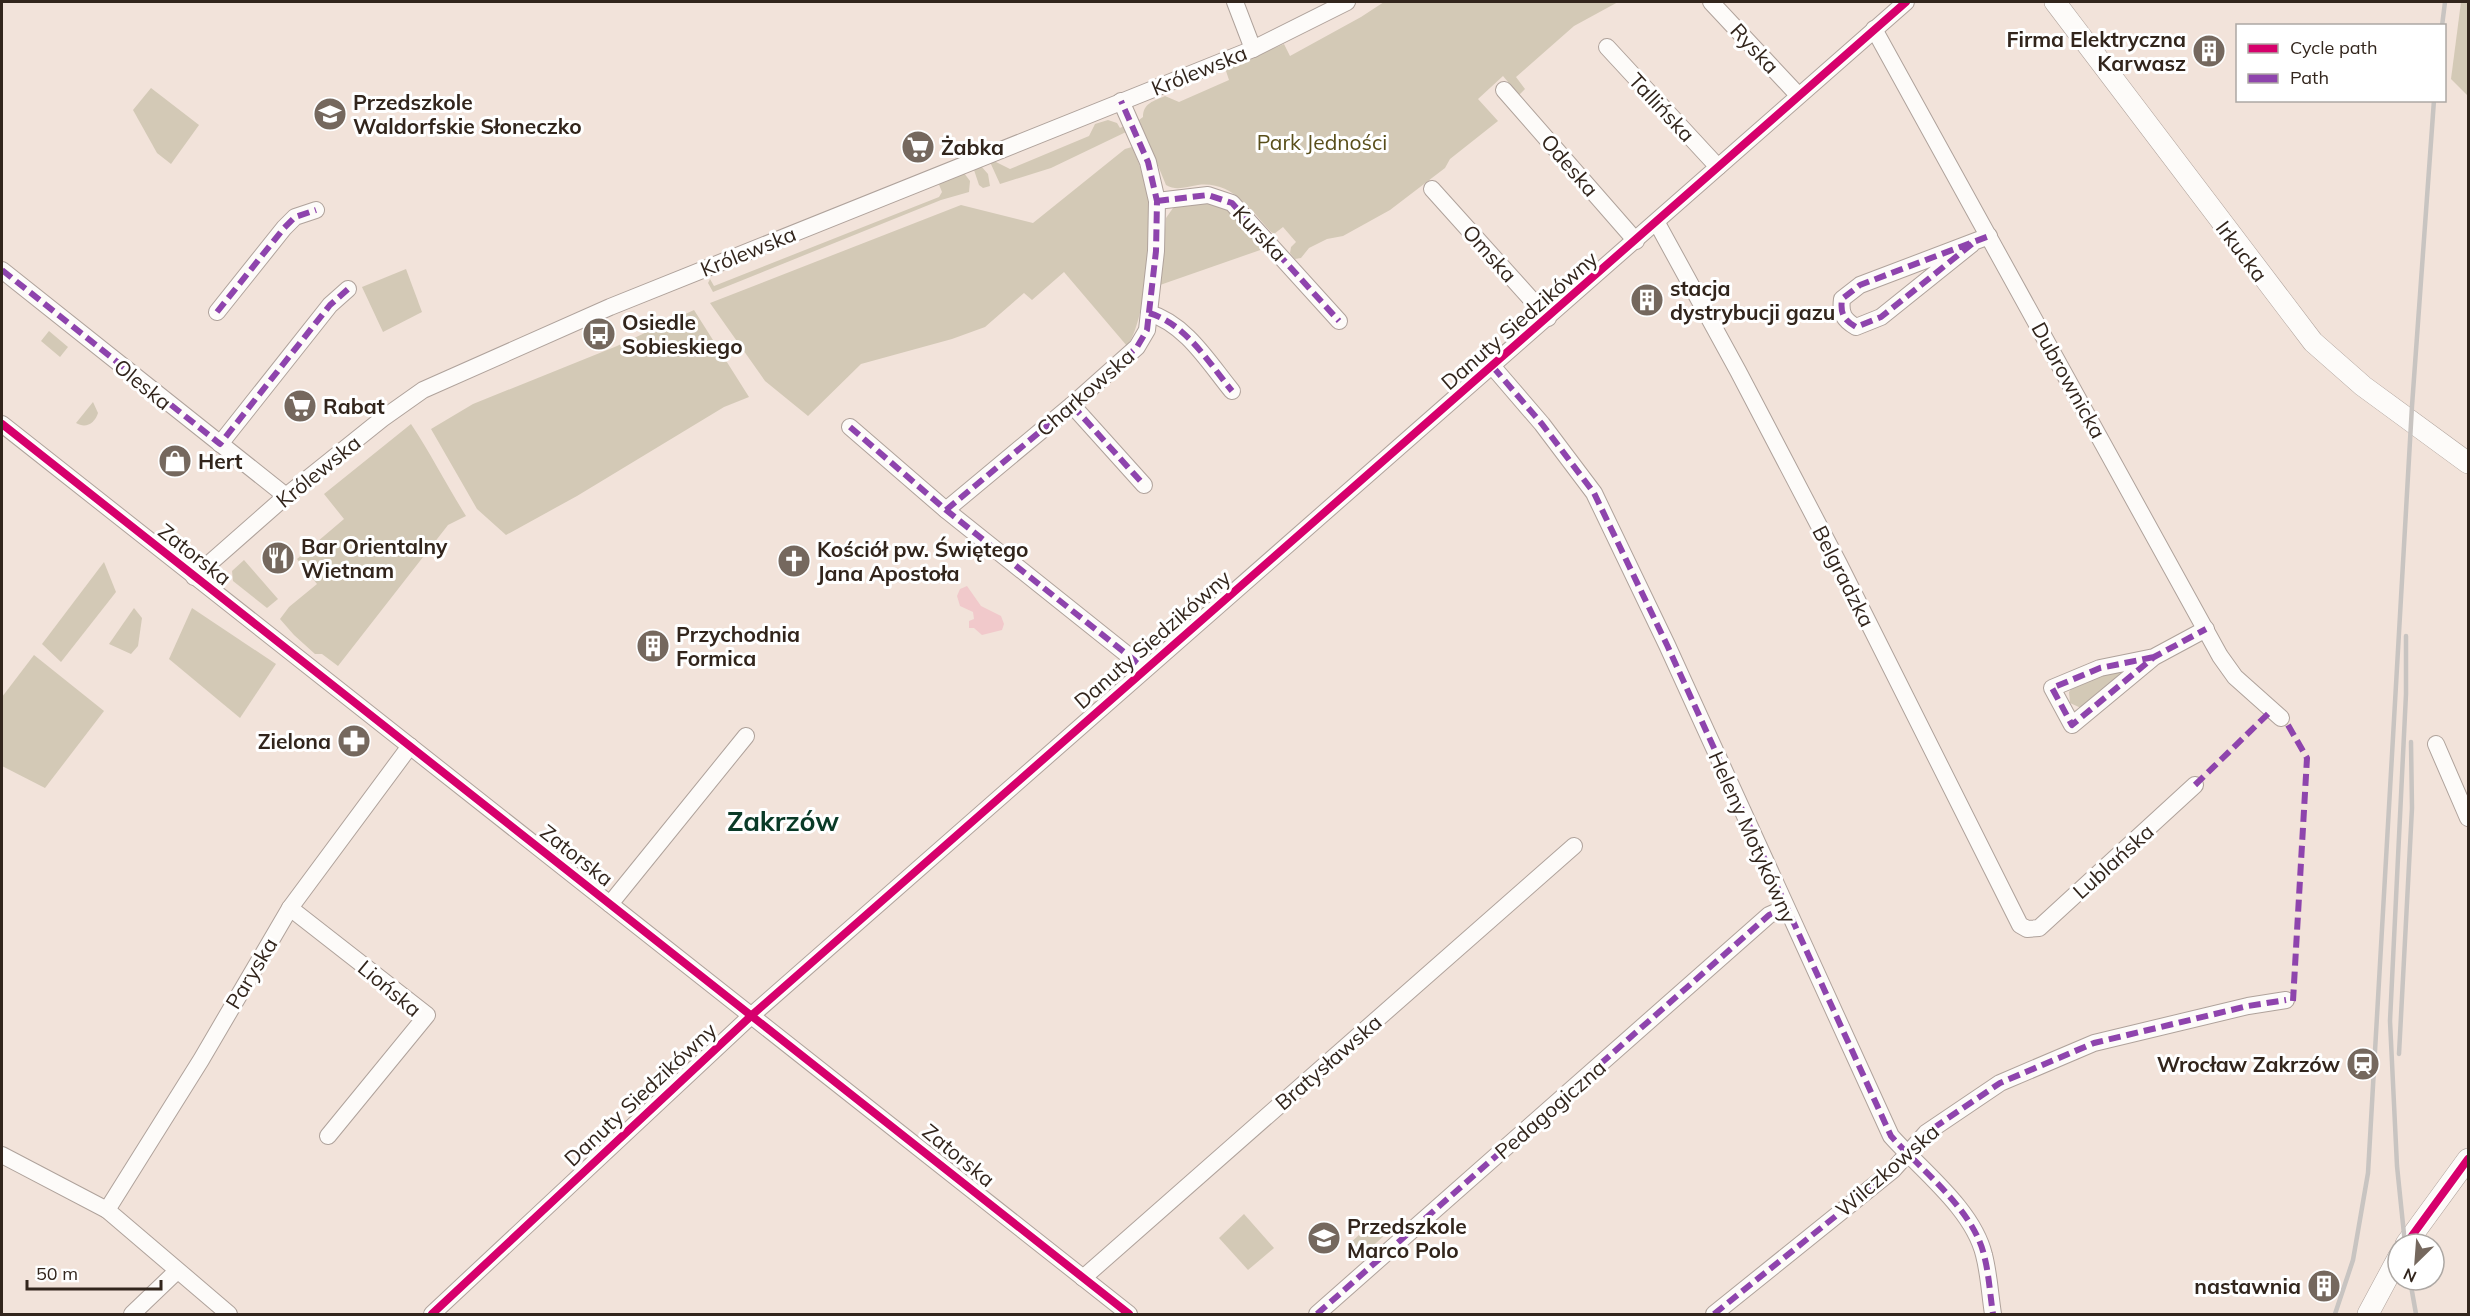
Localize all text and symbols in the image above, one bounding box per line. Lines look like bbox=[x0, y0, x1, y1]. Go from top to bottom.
street label: Ryska bbox=[1725, 17, 1785, 79]
legend bbox=[2236, 24, 2446, 102]
place label: Firma Elektryczna Karwasz bbox=[2006, 26, 2186, 76]
building icon: Firma Elektryczna Karwasz bbox=[2191, 33, 2227, 69]
text: Cycle path bbox=[2290, 36, 2377, 59]
street label: Królewska bbox=[1147, 39, 1251, 101]
text: Path bbox=[2290, 66, 2329, 89]
street label: Tallińska bbox=[1624, 67, 1700, 147]
place label: Przedszkole Waldorfskie Słoneczko bbox=[353, 89, 582, 139]
school or university icon: Przedszkole Waldorfskie Słoneczko bbox=[312, 96, 348, 132]
supermarket icon: Żabka bbox=[900, 129, 936, 165]
park label: Park Jedności bbox=[1257, 129, 1387, 155]
street label: Odeska bbox=[1536, 129, 1604, 201]
place label: Żabka bbox=[941, 134, 1004, 160]
street label: Kurska bbox=[1228, 200, 1292, 266]
street label: Irkucka bbox=[2211, 215, 2273, 287]
street label: Omska bbox=[1457, 219, 1523, 287]
street label: Królewska bbox=[696, 220, 800, 282]
street label: Danuty Siedzikówny bbox=[1435, 245, 1603, 395]
place label: stacja dystrybucji gazu bbox=[1670, 275, 1835, 325]
building icon: stacja dystrybucji gazu bbox=[1629, 282, 1665, 318]
place label: Osiedle Sobieskiego bbox=[622, 309, 743, 359]
bus stop icon: Osiedle Sobieskiego bbox=[581, 316, 617, 352]
street label: Dubrownicka bbox=[2026, 317, 2112, 443]
street label: Charkowska bbox=[1031, 342, 1139, 442]
street label: Oleska bbox=[109, 353, 177, 415]
supermarket icon: Rabat bbox=[282, 388, 318, 424]
place label: Rabat bbox=[323, 393, 385, 419]
street label: Królewska bbox=[271, 429, 365, 513]
shop icon: Hert bbox=[157, 443, 193, 479]
place label: Hert bbox=[198, 448, 243, 474]
street label: Zatorska bbox=[153, 517, 237, 591]
street label: Belgradzka bbox=[1807, 521, 1881, 631]
place label: Bar Orientalny Wietnam bbox=[301, 533, 448, 583]
place label: Kościół pw. Świętego Jana Apostoła bbox=[817, 536, 1028, 586]
restaurant icon: Bar Orientalny Wietnam bbox=[260, 540, 296, 576]
church icon: Kościół pw. Świętego Jana Apostoła bbox=[776, 543, 812, 579]
street label: Danuty Siedzikówny bbox=[1068, 564, 1236, 714]
place label: Przychodnia Formica bbox=[676, 621, 800, 671]
building icon: Przychodnia Formica bbox=[635, 628, 671, 664]
pharmacy icon: Zielona bbox=[336, 723, 372, 759]
place label: Zielona bbox=[258, 728, 331, 754]
street label: Heleny Motykówny bbox=[1703, 747, 1803, 927]
district label: Zakrzów bbox=[727, 804, 839, 838]
street label: Zatorska bbox=[535, 818, 619, 892]
street label: Lublańska bbox=[2067, 818, 2159, 904]
street label: Paryska bbox=[220, 933, 282, 1013]
street label: Liońska bbox=[353, 954, 427, 1022]
street label: Bratysławska bbox=[1269, 1009, 1387, 1115]
street label: Danuty Siedzikówny bbox=[558, 1017, 722, 1171]
station icon: Wrocław Zakrzów bbox=[2345, 1046, 2381, 1082]
place label: Wrocław Zakrzów bbox=[2157, 1051, 2340, 1077]
street label: Pedagogiczna bbox=[1489, 1054, 1611, 1164]
street label: Zatorska bbox=[918, 1118, 1000, 1192]
street label: Wilczkowska bbox=[1830, 1118, 1944, 1222]
place label: Przedszkole Marco Polo bbox=[1347, 1213, 1467, 1263]
school or university icon: Przedszkole Marco Polo bbox=[1306, 1220, 1342, 1256]
north arrow bbox=[2386, 1232, 2446, 1292]
scale bar bbox=[27, 1253, 160, 1291]
text: 50 m bbox=[36, 1262, 78, 1285]
text: N bbox=[2400, 1264, 2419, 1287]
building icon: nastawnia bbox=[2306, 1268, 2342, 1304]
place label: nastawnia bbox=[2194, 1273, 2301, 1299]

